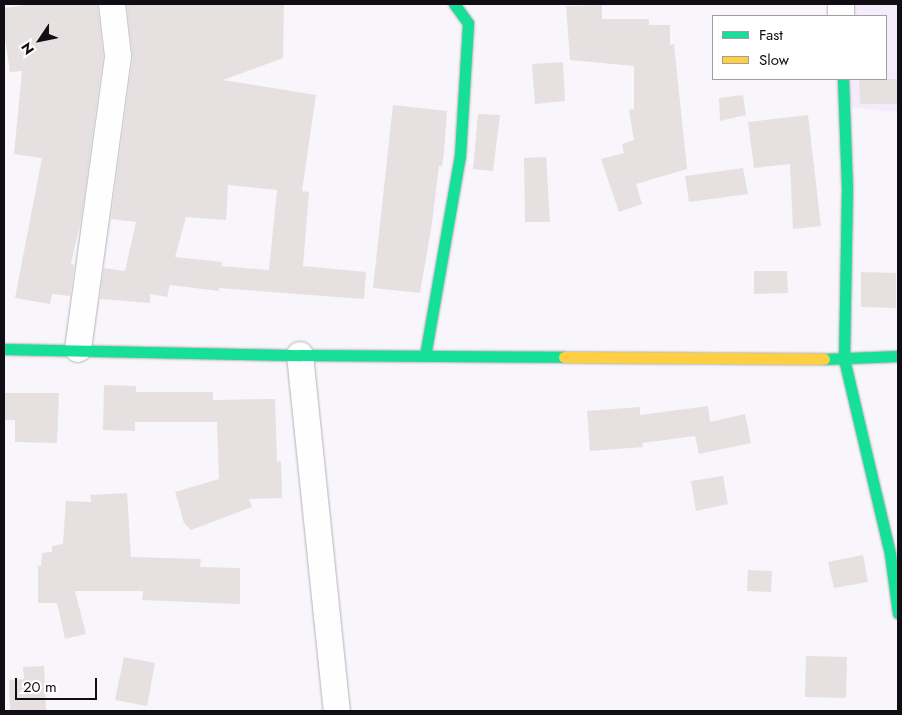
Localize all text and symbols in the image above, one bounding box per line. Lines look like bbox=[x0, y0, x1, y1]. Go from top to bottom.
north arrow bbox=[15, 15, 65, 65]
legend bbox=[712, 15, 887, 80]
text: Fast bbox=[759, 24, 783, 46]
text: N bbox=[16, 38, 39, 59]
text: Slow bbox=[759, 49, 789, 71]
scale bar bbox=[18, 668, 100, 700]
text: 20 m bbox=[23, 676, 57, 698]

